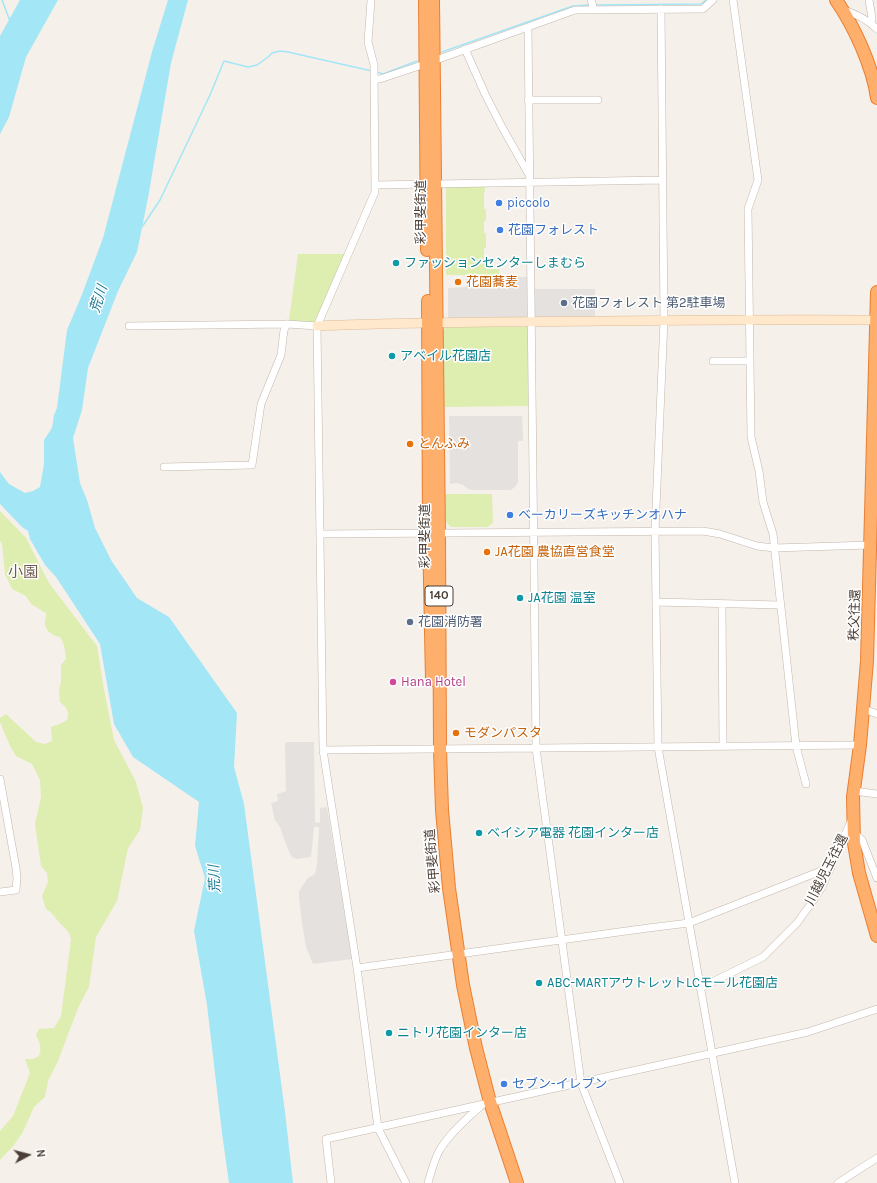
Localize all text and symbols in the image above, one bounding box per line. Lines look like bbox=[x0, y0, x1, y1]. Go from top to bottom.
street label: 彩甲斐街道 bbox=[413, 180, 429, 244]
place label: piccolo bbox=[507, 195, 550, 211]
marker: piccolo bbox=[494, 198, 504, 208]
place label: 花園フォレスト bbox=[508, 222, 599, 238]
marker: 花園フォレスト bbox=[495, 225, 505, 235]
place label: ファッションセンターしまむら bbox=[404, 255, 586, 271]
marker: ファッションセンターしまむら bbox=[391, 258, 401, 268]
place label: 花園蕎麦 bbox=[466, 274, 518, 290]
marker: 花園蕎麦 bbox=[453, 277, 463, 287]
water label: 荒川 bbox=[87, 283, 111, 315]
place label: 花園フォレスト 第2駐車場 bbox=[572, 295, 726, 311]
marker: 花園フォレスト 第2駐車場 bbox=[559, 298, 569, 308]
place label: アベイル花園店 bbox=[400, 348, 491, 364]
marker: アベイル花園店 bbox=[387, 351, 397, 361]
place label: とんふみ bbox=[418, 436, 470, 452]
marker: とんふみ bbox=[405, 439, 415, 449]
street label: 彩甲斐街道 bbox=[417, 504, 433, 568]
place label: ベーカリーズキッチンオハナ bbox=[518, 507, 687, 523]
marker: ベーカリーズキッチンオハナ bbox=[505, 510, 515, 520]
place label: JA花園 農協直営食堂 bbox=[495, 544, 615, 560]
marker: JA花園 農協直営食堂 bbox=[482, 547, 492, 557]
district label: 小園 bbox=[8, 564, 38, 582]
road number: 140 bbox=[425, 586, 453, 606]
street label: 秩父往還 bbox=[846, 589, 864, 641]
place label: JA花園 温室 bbox=[528, 590, 596, 606]
marker: JA花園 温室 bbox=[515, 593, 525, 603]
place label: 花園消防署 bbox=[418, 614, 483, 630]
marker: 花園消防署 bbox=[405, 617, 415, 627]
place label: Hana Hotel bbox=[401, 674, 466, 690]
marker: Hana Hotel bbox=[388, 677, 398, 687]
place label: モダンパスタ bbox=[464, 725, 542, 741]
marker: モダンパスタ bbox=[451, 728, 461, 738]
place label: ベイシア電器 花園インター店 bbox=[487, 825, 659, 841]
street label: 彩甲斐街道 bbox=[422, 828, 444, 894]
marker: ベイシア電器 花園インター店 bbox=[474, 828, 484, 838]
street label: 川越児玉往還 bbox=[802, 832, 852, 908]
water label: 荒川 bbox=[206, 865, 224, 893]
place label: ABC-MARTアウトレットLCモール花園店 bbox=[547, 975, 778, 991]
marker: ABC-MARTアウトレットLCモール花園店 bbox=[534, 978, 544, 988]
place label: ニトリ花園インター店 bbox=[397, 1025, 527, 1041]
marker: ニトリ花園インター店 bbox=[384, 1028, 394, 1038]
place label: セブン-イレブン bbox=[512, 1076, 608, 1092]
marker: セブン-イレブン bbox=[499, 1079, 509, 1089]
north arrow bbox=[8, 1135, 48, 1175]
text: N bbox=[33, 1149, 47, 1158]

